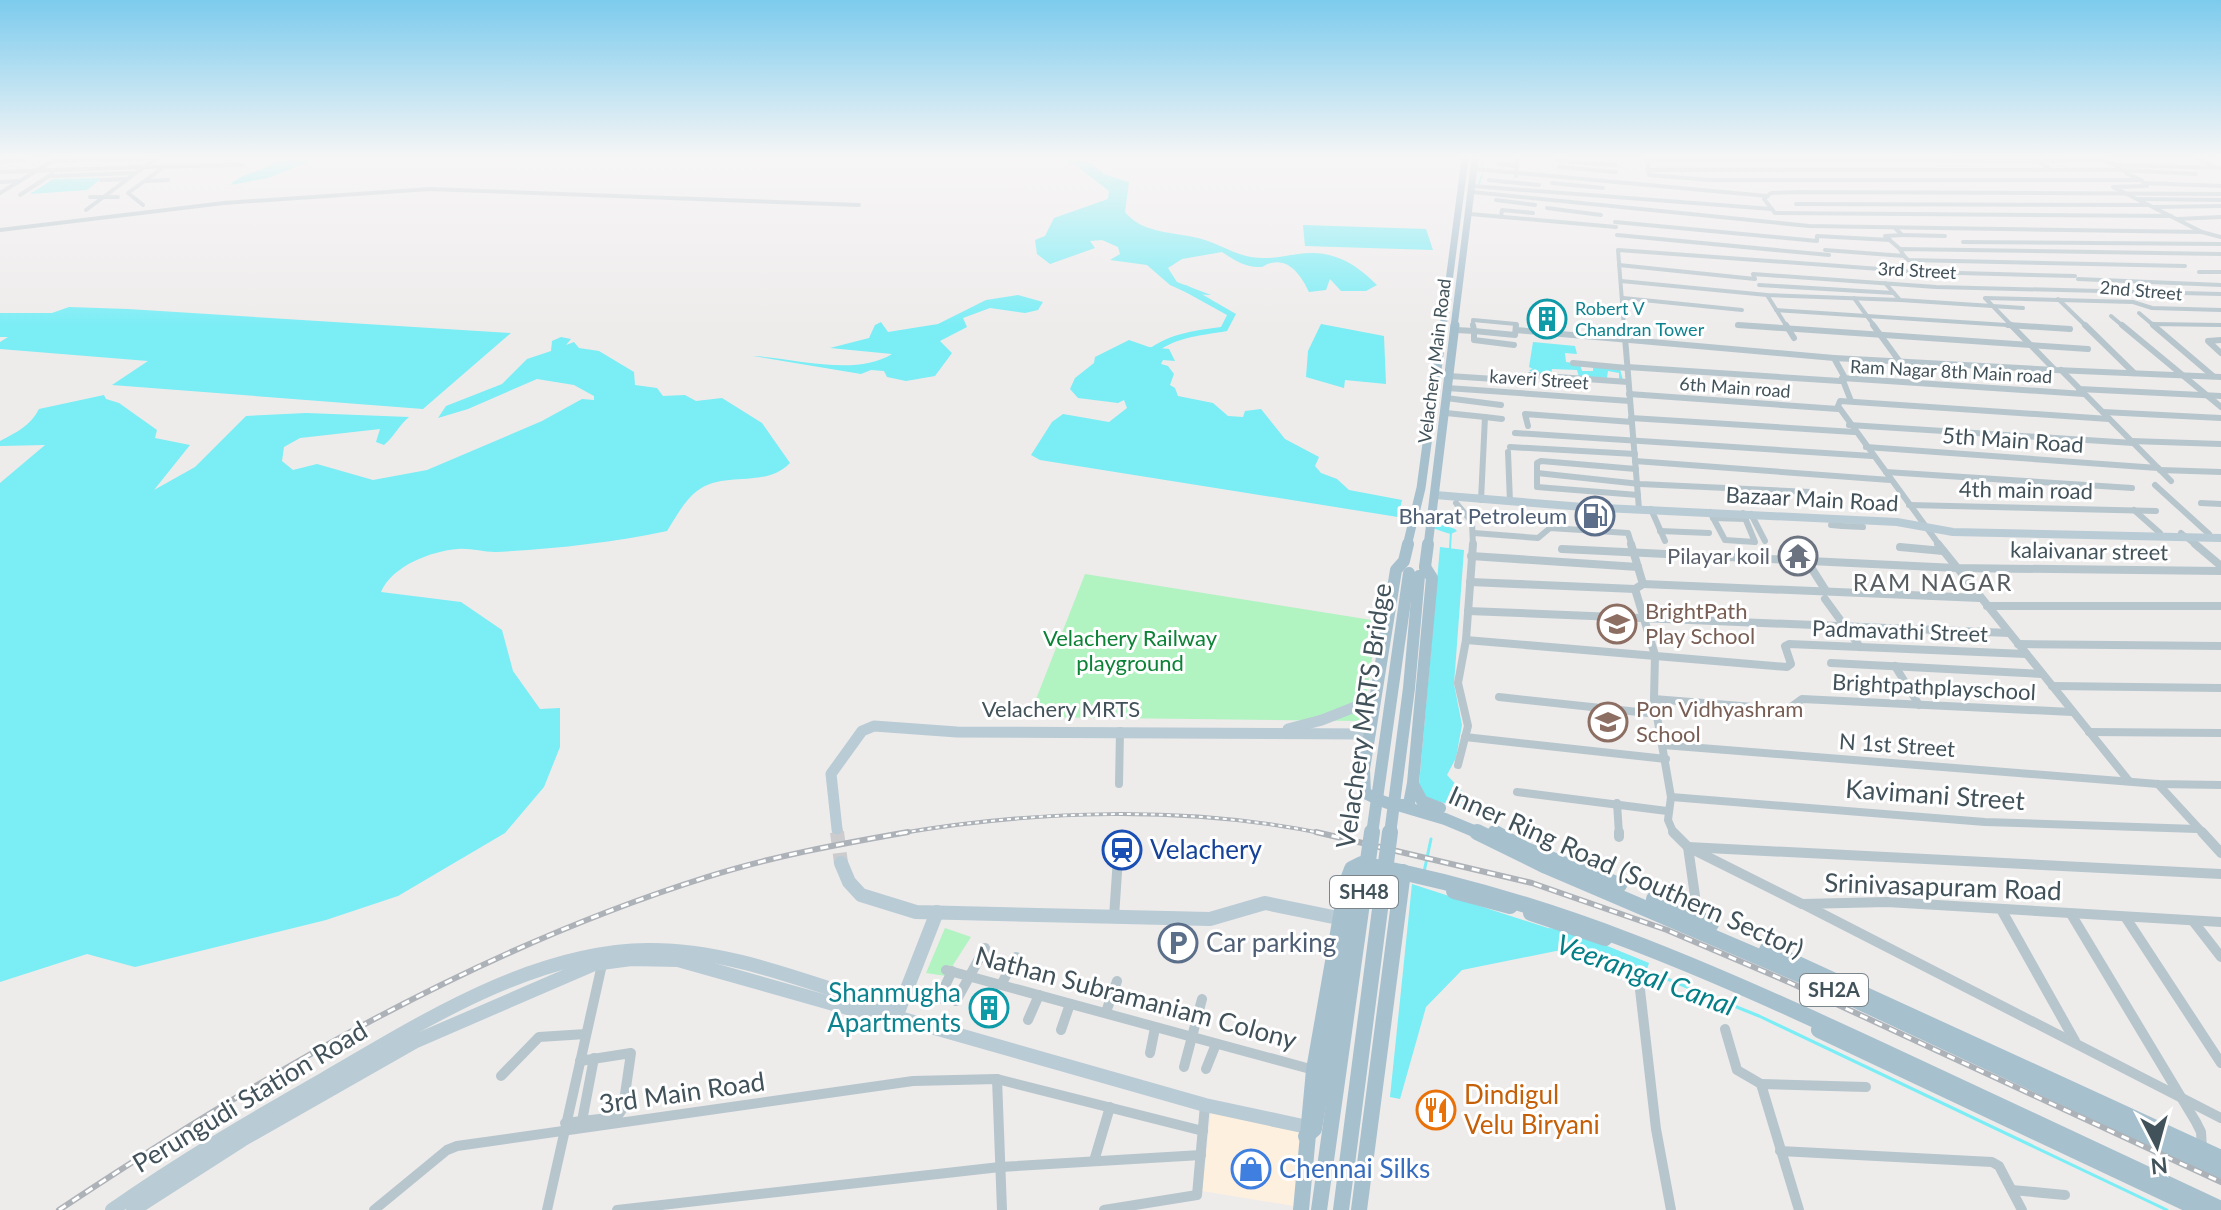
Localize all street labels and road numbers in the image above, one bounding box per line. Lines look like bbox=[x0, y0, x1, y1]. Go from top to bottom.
street label: 3rd Street bbox=[1877, 257, 1957, 283]
street label: 2nd Street bbox=[2099, 275, 2184, 305]
street label: Velachery Main Road bbox=[1413, 277, 1455, 445]
street label: Ram Nagar 8th Main road bbox=[1849, 355, 2053, 387]
street label: kaveri Street bbox=[1489, 365, 1590, 393]
street label: 6th Main road bbox=[1679, 372, 1791, 402]
street label: 5th Main Road bbox=[1941, 421, 2085, 458]
street label: 4th main road bbox=[1959, 475, 2093, 504]
street label: Bazaar Main Road bbox=[1725, 480, 1899, 517]
street label: kalaivanar street bbox=[2010, 536, 2168, 565]
street label: Velachery MRTS Bridge bbox=[1329, 581, 1397, 851]
street label: Padmavathi Street bbox=[1812, 614, 1988, 647]
street label: Brightpathplayschool bbox=[1832, 668, 2036, 705]
street label: Velachery MRTS bbox=[982, 695, 1140, 722]
street label: N 1st Street bbox=[1838, 727, 1956, 762]
street label: Kavimani Street bbox=[1844, 772, 2026, 816]
street label: Inner Ring Road (Southern Sector) bbox=[1444, 778, 1809, 964]
street label: Srinivasapuram Road bbox=[1824, 866, 2062, 906]
road number: SH48 bbox=[1330, 876, 1398, 908]
street label: Nathan Subramaniam Colony bbox=[972, 939, 1301, 1056]
road number: SH2A bbox=[1800, 974, 1868, 1006]
street label: Perungudi Station Road bbox=[126, 1013, 372, 1179]
street label: 3rd Main Road bbox=[597, 1065, 767, 1119]

